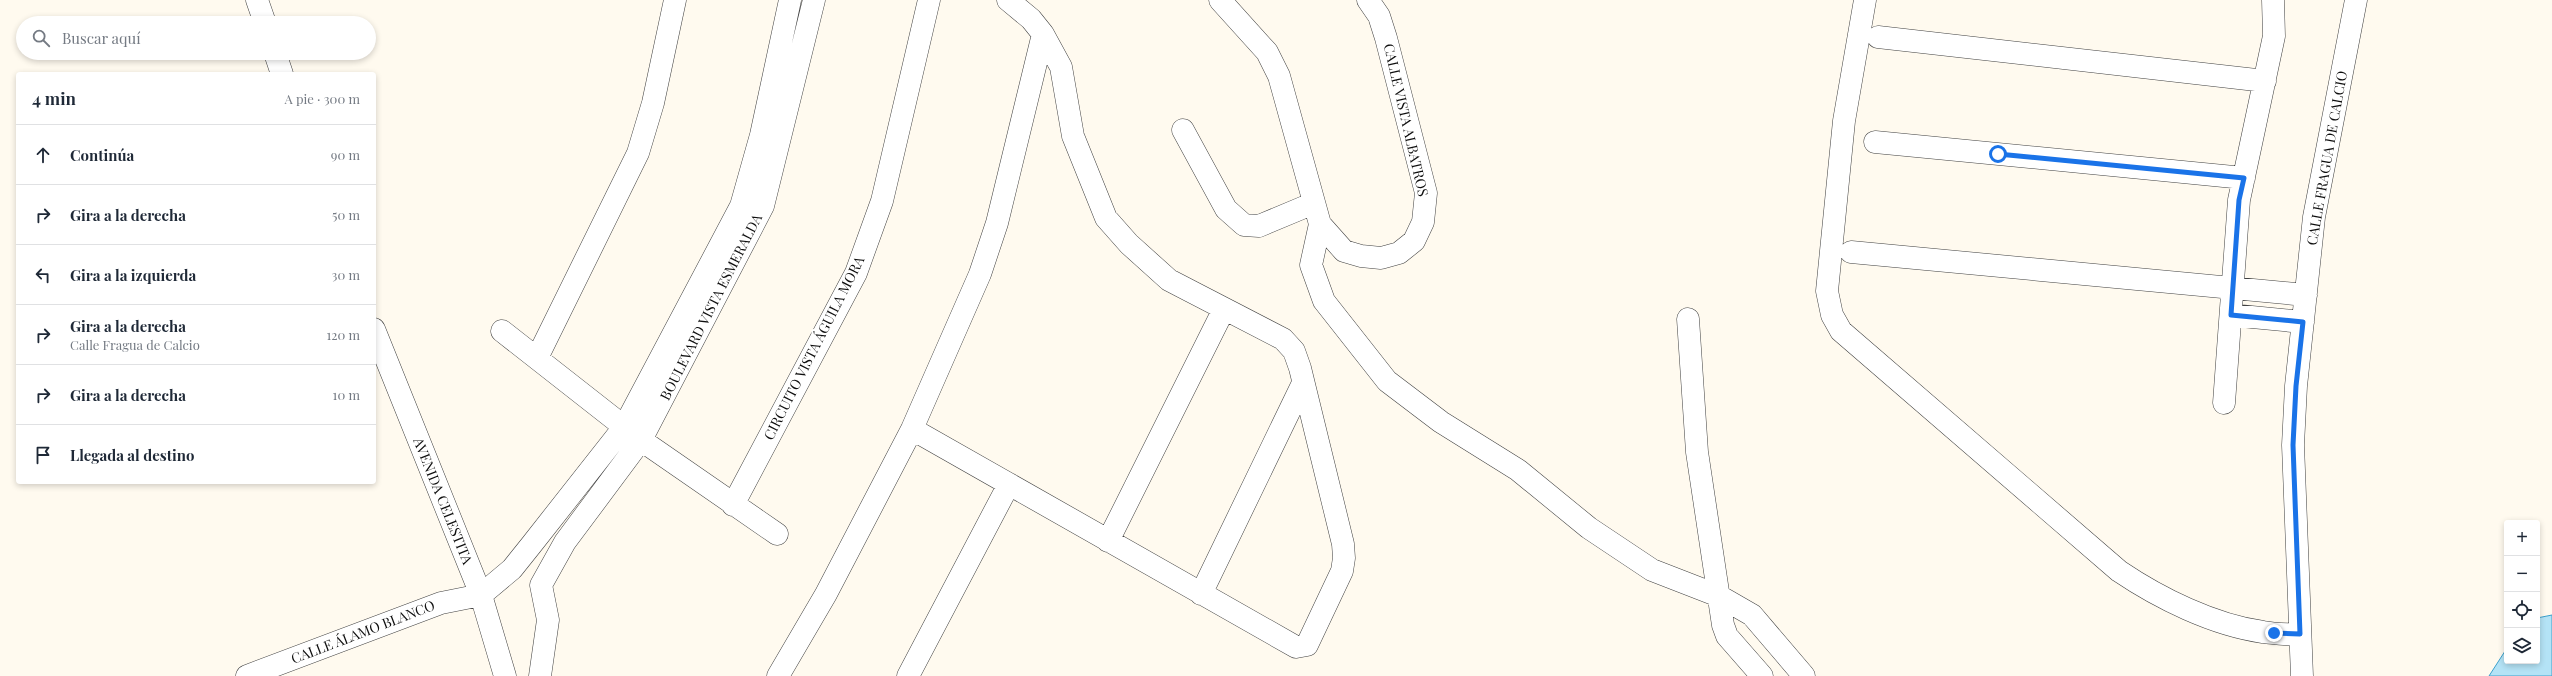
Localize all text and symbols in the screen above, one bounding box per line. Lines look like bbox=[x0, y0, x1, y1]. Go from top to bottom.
search box bbox=[16, 16, 376, 60]
icon: search bbox=[30, 27, 52, 49]
text: Buscar aquí bbox=[62, 28, 141, 48]
street label: CALLE VISTA ALBATROS bbox=[1380, 42, 1433, 198]
street label: CALLE FRAGUA DE CALCIO bbox=[2302, 69, 2351, 247]
text: 4 min bbox=[32, 87, 76, 109]
text: A pie · 300 m bbox=[284, 90, 360, 107]
icon: ahead bbox=[32, 144, 54, 166]
text: Continúa bbox=[70, 145, 134, 165]
route start bbox=[1989, 145, 2007, 163]
text: 90 m bbox=[331, 146, 360, 163]
icon: right bbox=[32, 204, 54, 226]
text: Gira a la derecha bbox=[70, 205, 186, 225]
text: 50 m bbox=[332, 206, 360, 223]
street label: BOULEVARD VISTA ESMERALDA bbox=[655, 210, 766, 403]
street label: CIRCUITO VISTA ÁGUILA MORA bbox=[759, 252, 868, 443]
icon: left bbox=[32, 264, 54, 286]
text: Gira a la izquierda bbox=[70, 265, 196, 285]
text: 30 m bbox=[332, 266, 360, 283]
text: Gira a la derecha bbox=[70, 316, 186, 336]
icon: right bbox=[32, 324, 54, 346]
text: 120 m bbox=[326, 326, 360, 343]
text: Calle Fragua de Calcio bbox=[70, 336, 200, 353]
icon: right bbox=[32, 384, 54, 406]
text: Gira a la derecha bbox=[70, 385, 186, 405]
text: 10 m bbox=[333, 386, 360, 403]
street label: AVENIDA CELESTITA bbox=[409, 434, 478, 567]
icon: arrive bbox=[32, 444, 54, 466]
text: Llegada al destino bbox=[70, 445, 194, 465]
map controls bbox=[2504, 520, 2540, 664]
button: + bbox=[2504, 520, 2540, 556]
button: − bbox=[2504, 556, 2540, 592]
button: locate bbox=[2504, 592, 2540, 628]
street label: CALLE ÁLAMO BLANCO bbox=[288, 595, 437, 668]
route end bbox=[2265, 624, 2283, 642]
button: layers bbox=[2504, 628, 2540, 664]

